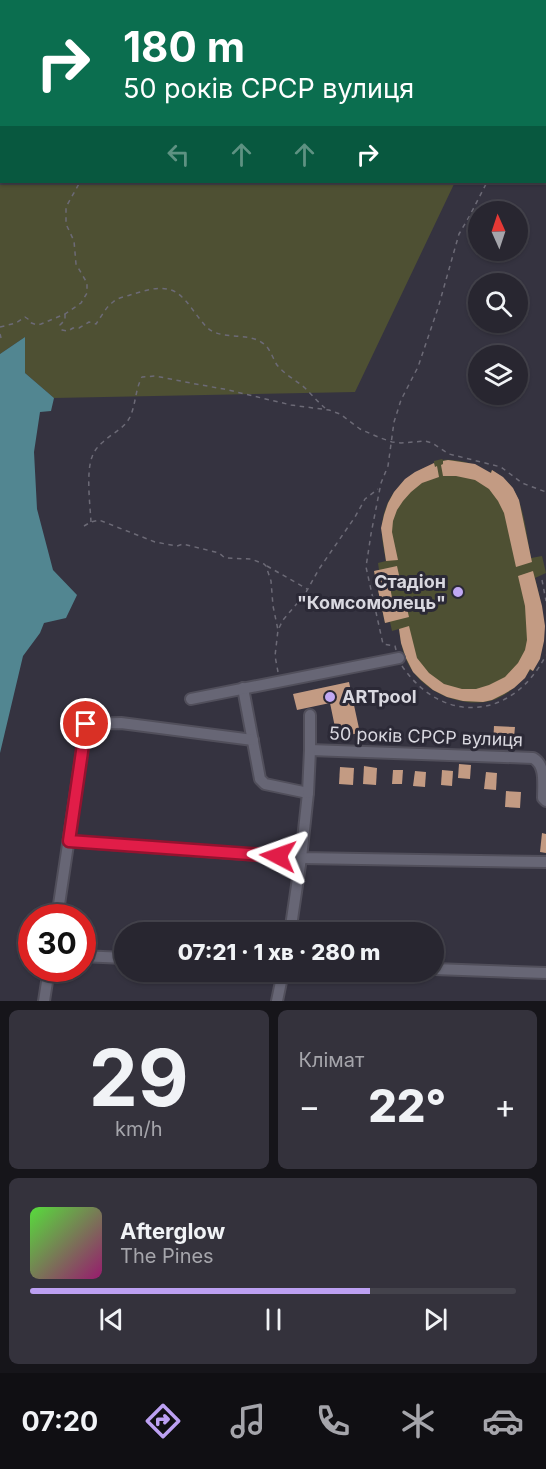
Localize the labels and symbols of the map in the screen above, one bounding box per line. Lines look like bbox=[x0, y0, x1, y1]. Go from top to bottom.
north arrow bbox=[468, 201, 528, 261]
place label: Стадіон "Комсомолець" bbox=[297, 571, 446, 613]
marker: Стадіон "Комсомолець" bbox=[451, 585, 465, 599]
place label: ARTpool bbox=[342, 686, 417, 707]
marker: ARTpool bbox=[323, 690, 337, 704]
pin bbox=[60, 698, 111, 749]
street label: 50 років СРСР вулиця bbox=[329, 723, 523, 750]
position arrow bbox=[246, 824, 310, 888]
speed limit sign: 30 bbox=[18, 904, 96, 982]

